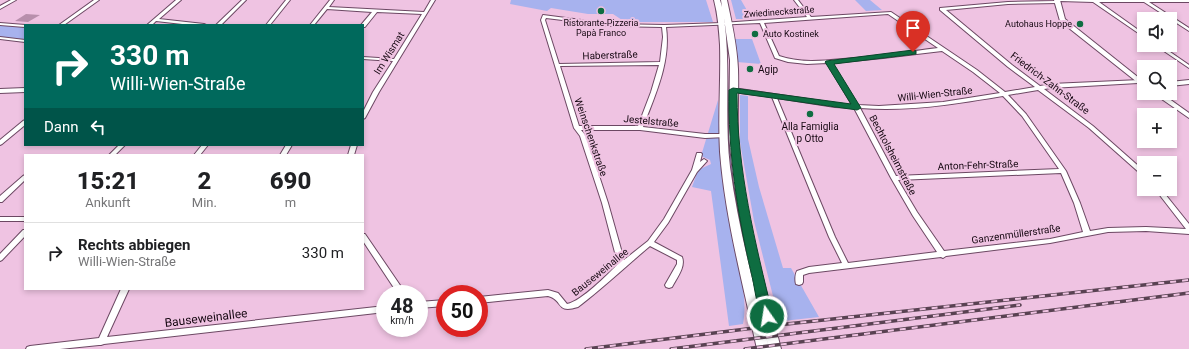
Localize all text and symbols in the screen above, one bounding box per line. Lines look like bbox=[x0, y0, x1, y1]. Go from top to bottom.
street label: Zwiedineckstraße bbox=[743, 5, 815, 19]
marker: Ristorante-Pizzeria Papà Franco bbox=[596, 6, 606, 16]
pin bbox=[896, 11, 930, 52]
map controls bbox=[1137, 12, 1177, 196]
button: sound bbox=[1137, 12, 1177, 52]
icon: arrive bbox=[902, 17, 924, 39]
place label: Ristorante-Pizzeria Papà Franco bbox=[564, 18, 639, 38]
place label: Autohaus Hoppe bbox=[1005, 19, 1072, 29]
marker: Autohaus Hoppe bbox=[1075, 19, 1085, 29]
marker: Auto Kostinek bbox=[750, 29, 760, 39]
place label: Auto Kostinek bbox=[763, 29, 819, 39]
street label: Im Wismat bbox=[372, 30, 406, 76]
text: 330 m bbox=[110, 39, 189, 72]
icon: right bbox=[44, 40, 96, 92]
street label: Haberstraße bbox=[582, 49, 638, 61]
street label: Friedrich-Zahn-Straße bbox=[1008, 50, 1092, 116]
button: search bbox=[1137, 60, 1177, 100]
marker: Agip bbox=[745, 64, 755, 74]
place label: Agip bbox=[758, 64, 779, 75]
text: Willi-Wien-Straße bbox=[110, 73, 246, 94]
street label: Willi-Wien-Straße bbox=[897, 85, 973, 103]
street label: Weinschenkstraße bbox=[572, 96, 610, 178]
button: + bbox=[1137, 108, 1177, 148]
marker: Alla Famiglia p Otto bbox=[805, 109, 815, 119]
street label: Jestelstraße bbox=[623, 113, 679, 129]
street label: Bechtolsheimstraße bbox=[867, 113, 919, 197]
icon: left bbox=[87, 116, 109, 138]
text: Dann bbox=[44, 118, 79, 136]
place label: Alla Famiglia p Otto bbox=[781, 121, 839, 144]
button: − bbox=[1137, 156, 1177, 196]
street label: Anton-Fehr-Straße bbox=[937, 158, 1019, 172]
text: 15:21 bbox=[77, 167, 139, 195]
text: 2 bbox=[197, 167, 211, 195]
text: 690 bbox=[270, 167, 311, 195]
text: Ankunft bbox=[85, 195, 131, 210]
text: Min. bbox=[192, 195, 217, 210]
text: m bbox=[285, 195, 296, 210]
street label: Ganzenmüllerstraße bbox=[971, 222, 1061, 246]
text: Rechts abbiegen bbox=[78, 236, 191, 254]
icon: right bbox=[44, 242, 66, 264]
text: 330 m bbox=[302, 244, 344, 262]
street label: Bauseweinallee bbox=[570, 246, 630, 298]
text: Willi-Wien-Straße bbox=[78, 254, 176, 269]
speed limit sign: 50 bbox=[436, 285, 488, 337]
text: 48 bbox=[391, 294, 413, 318]
position arrow bbox=[746, 295, 788, 337]
street label: Bauseweinallee bbox=[164, 306, 248, 330]
text: km/h bbox=[390, 315, 414, 326]

